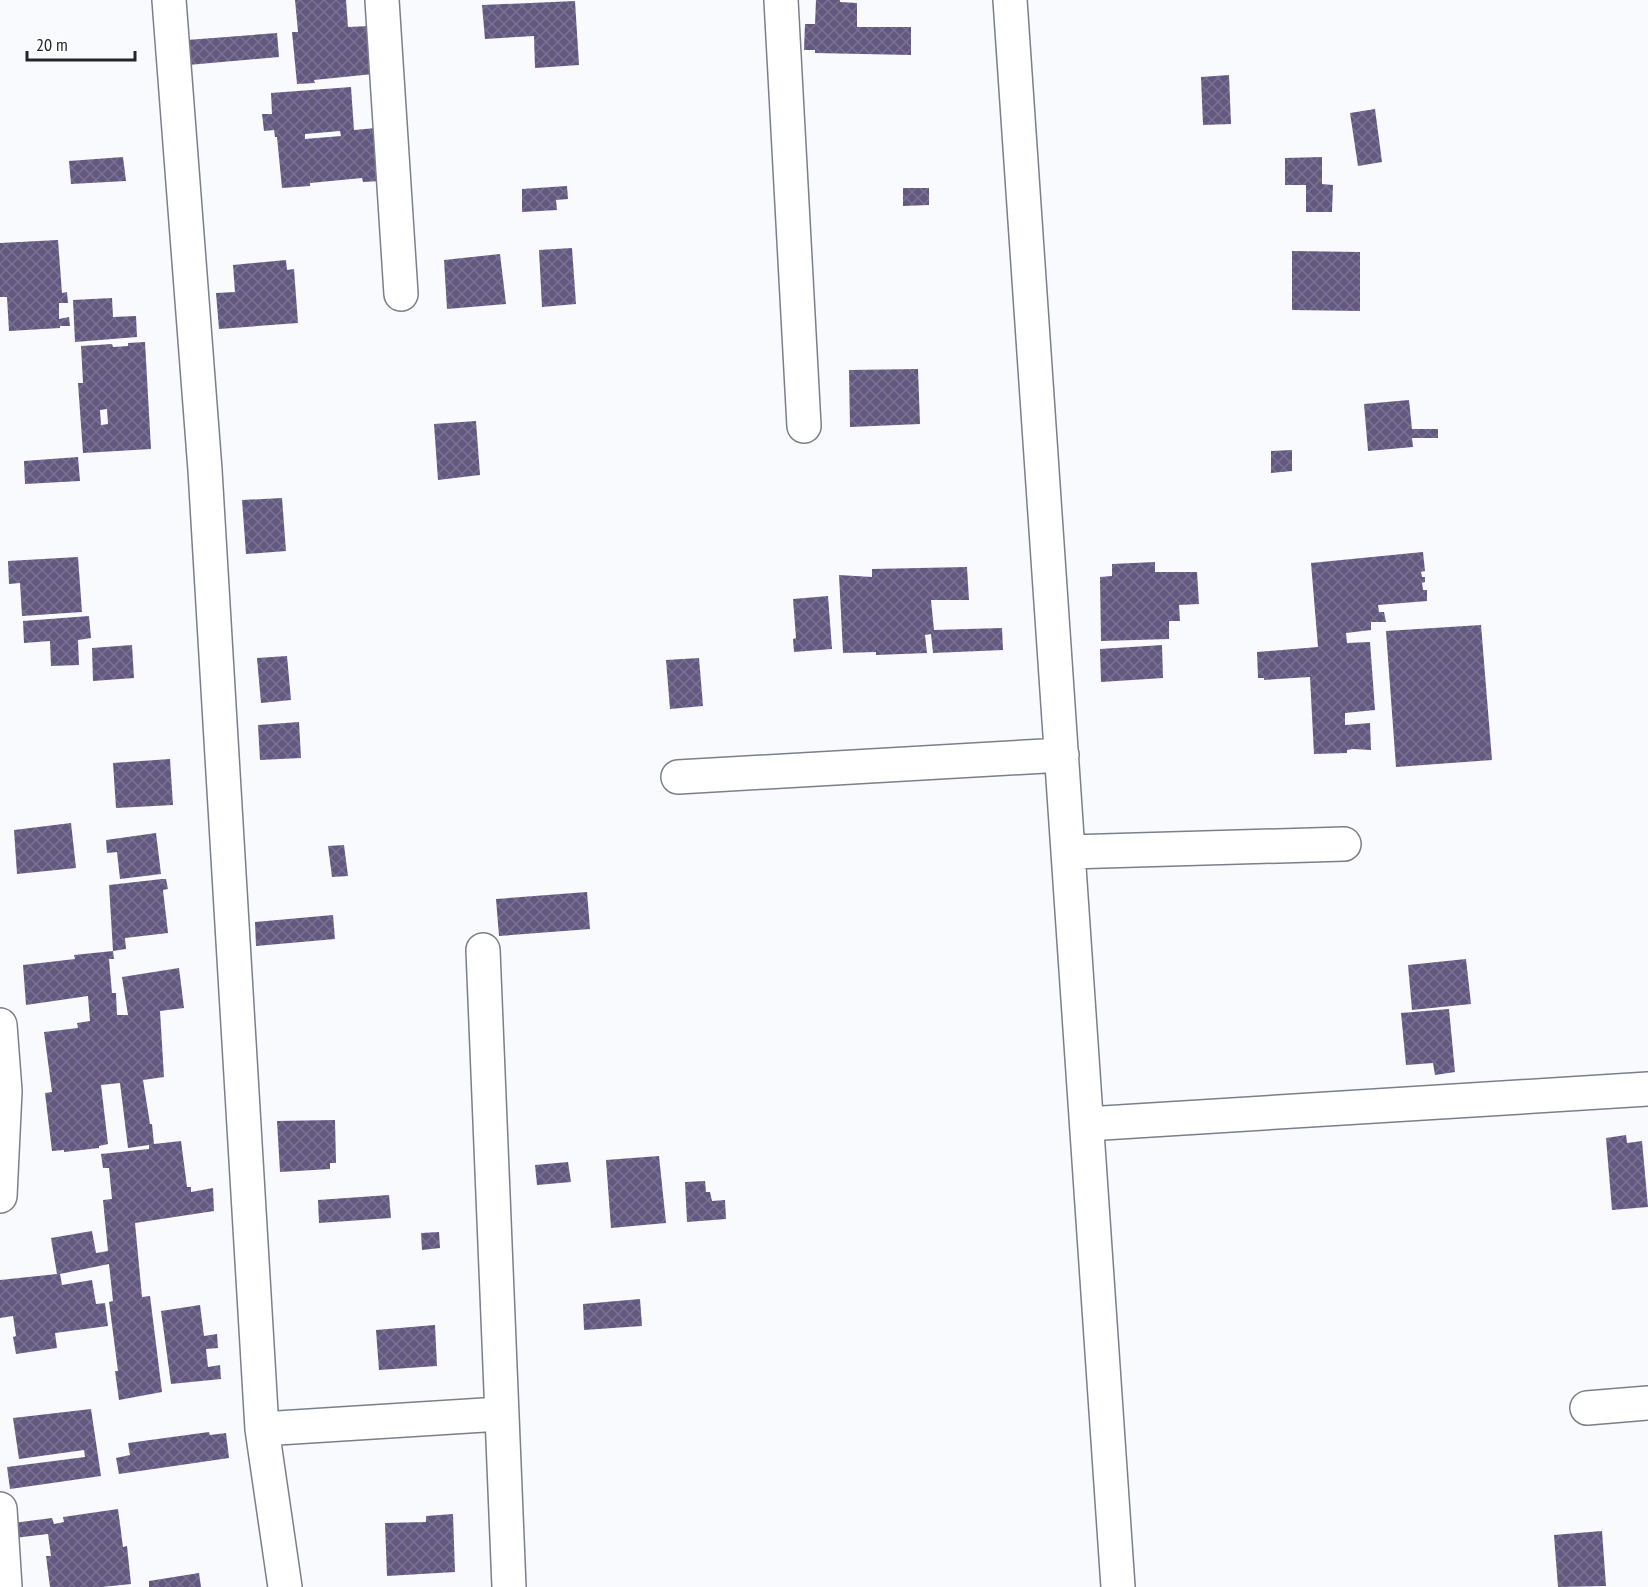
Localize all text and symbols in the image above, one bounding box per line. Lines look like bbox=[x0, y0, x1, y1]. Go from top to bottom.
scale bar bbox=[27, 24, 135, 62]
text: 20 m bbox=[36, 33, 68, 56]

